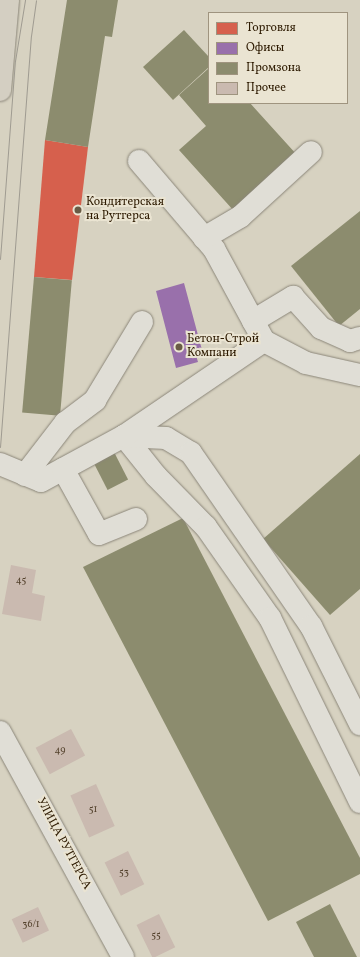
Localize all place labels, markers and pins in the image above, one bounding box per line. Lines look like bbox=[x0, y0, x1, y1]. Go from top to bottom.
place label: Кондитерская на Рутгерса bbox=[86, 196, 164, 224]
marker: Кондитерская на Рутгерса bbox=[73, 205, 83, 215]
place label: Бетон-Строй Компани bbox=[187, 333, 259, 361]
marker: Бетон-Строй Компани bbox=[174, 342, 184, 352]

